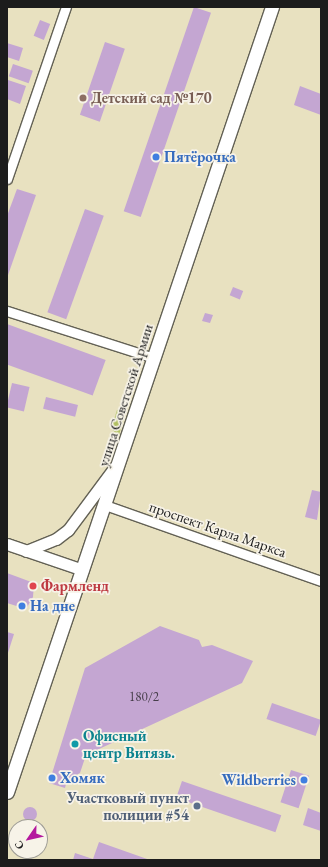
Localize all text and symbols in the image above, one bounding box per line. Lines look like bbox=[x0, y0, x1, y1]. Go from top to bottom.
place label: Детский сад №170 bbox=[91, 89, 212, 107]
marker: Детский сад №170 bbox=[78, 93, 88, 103]
place label: Пятёрочка bbox=[164, 148, 236, 166]
marker: Пятёрочка bbox=[151, 152, 161, 162]
street label: улица Советской Армии bbox=[93, 321, 157, 469]
street label: проспект Карла Маркса bbox=[147, 497, 289, 561]
place label: Фармленд bbox=[41, 577, 109, 595]
marker: Фармленд bbox=[28, 581, 38, 591]
place label: На дне bbox=[30, 597, 75, 615]
marker: На дне bbox=[17, 601, 27, 611]
house number: 180/2 bbox=[129, 689, 159, 705]
place label: Офисный центр Витязь. bbox=[83, 726, 175, 761]
marker: Офисный центр Витязь. bbox=[70, 739, 80, 749]
place label: Хомяк bbox=[60, 769, 105, 787]
place label: Wildberries bbox=[221, 771, 296, 789]
marker: Хомяк bbox=[47, 773, 57, 783]
marker: Wildberries bbox=[299, 775, 309, 785]
place label: Участковый пункт полиции #54 bbox=[67, 788, 189, 823]
marker: Участковый пункт полиции #54 bbox=[192, 801, 202, 811]
north arrow bbox=[8, 819, 48, 859]
text: С bbox=[11, 838, 27, 852]

